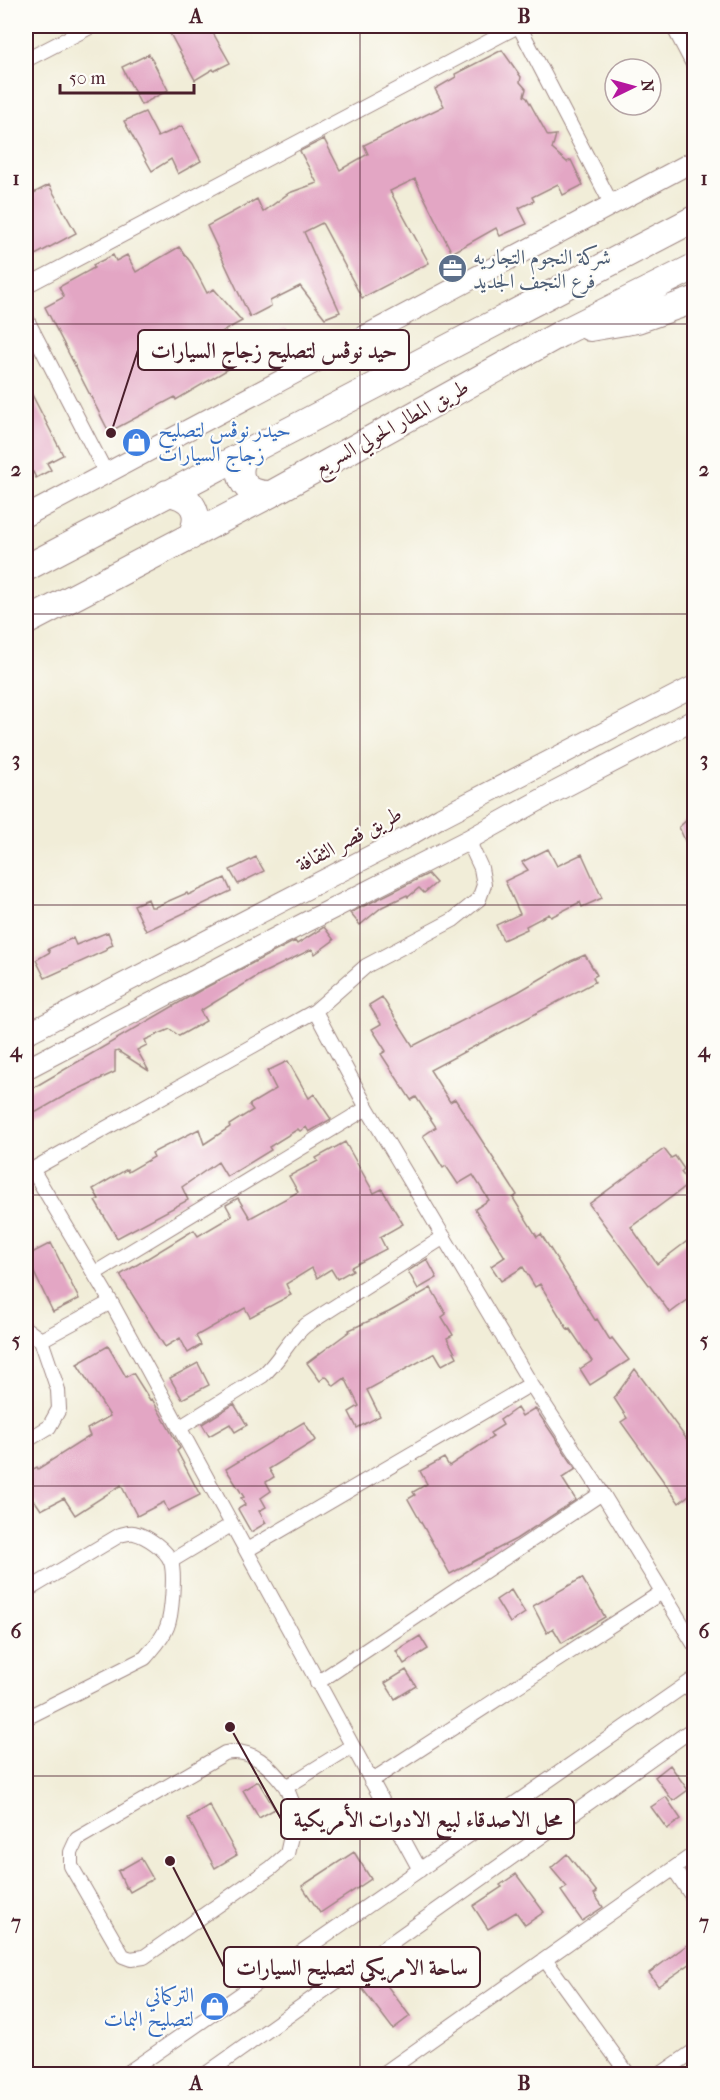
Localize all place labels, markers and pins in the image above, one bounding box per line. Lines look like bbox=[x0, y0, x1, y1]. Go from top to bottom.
place label: شركة النجوم التجاريه فرع النجف الجديد bbox=[473, 244, 611, 299]
office icon: شركة النجوم التجاريه فرع النجف الجديد bbox=[436, 253, 468, 285]
callout: حيد نوڤس لتصليح زجاج السيارات bbox=[138, 330, 409, 370]
place label: حيدر نوڤس لتصليح زجاج السيارات bbox=[158, 418, 291, 473]
shop icon: حيدر نوڤس لتصليح زجاج السيارات bbox=[121, 426, 153, 458]
callout: محل الاصدقاء لبيع الادوات الأمريكية bbox=[281, 1799, 574, 1839]
callout: ساحة الامريكي لتصليح السيارات bbox=[224, 1947, 480, 1987]
place label: التركماني لتصليح البمات bbox=[103, 1983, 194, 2038]
shop icon: التركماني لتصليح البمات bbox=[199, 1991, 231, 2023]

